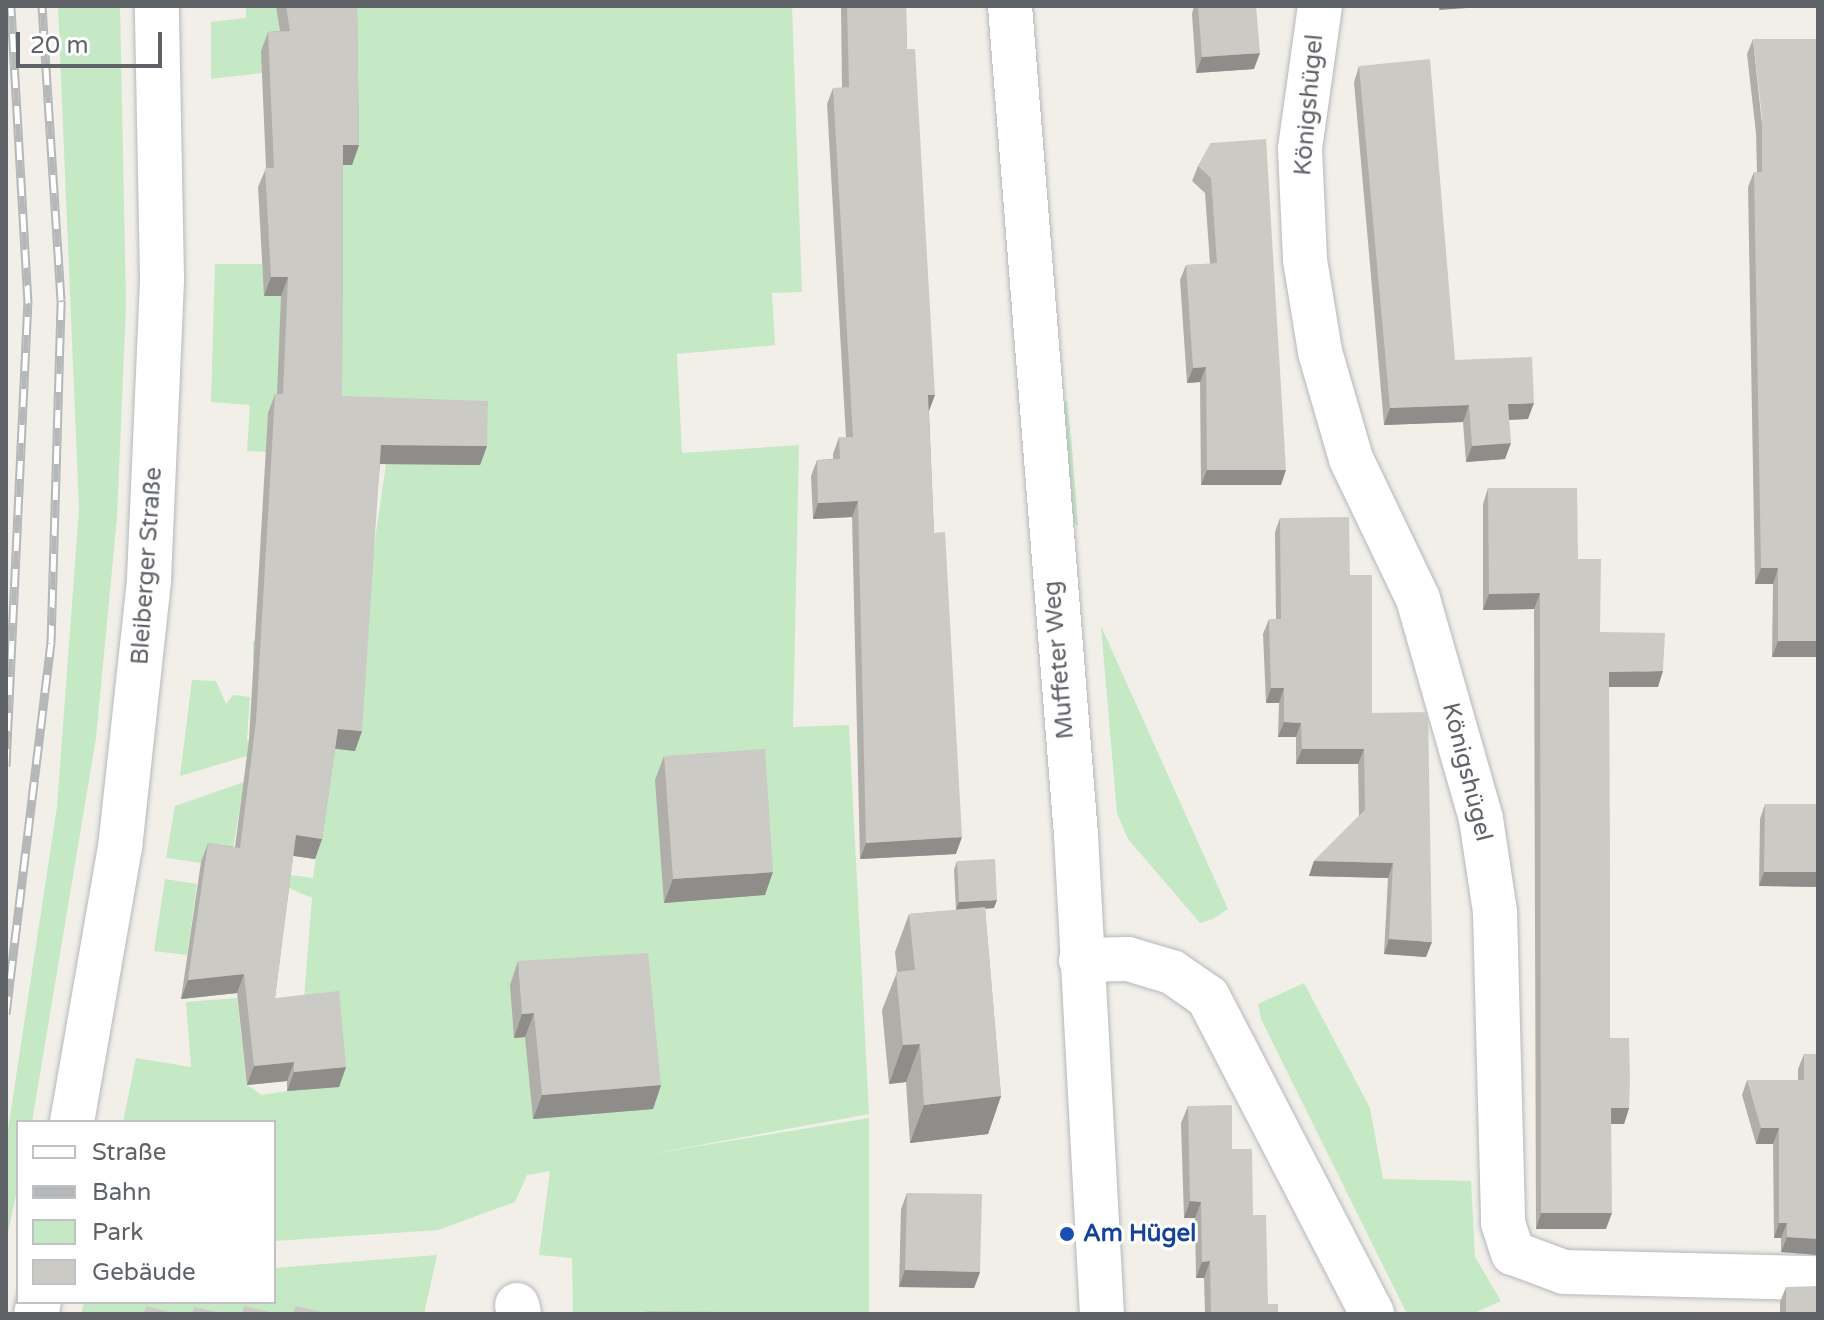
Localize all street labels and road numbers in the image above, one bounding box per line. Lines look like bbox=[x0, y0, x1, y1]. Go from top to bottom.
street label: Königshügel bbox=[1288, 33, 1330, 177]
street label: Bleiberger Straße bbox=[126, 466, 168, 666]
street label: Muffeter Weg bbox=[1038, 580, 1080, 740]
street label: Königshügel bbox=[1436, 700, 1498, 844]

